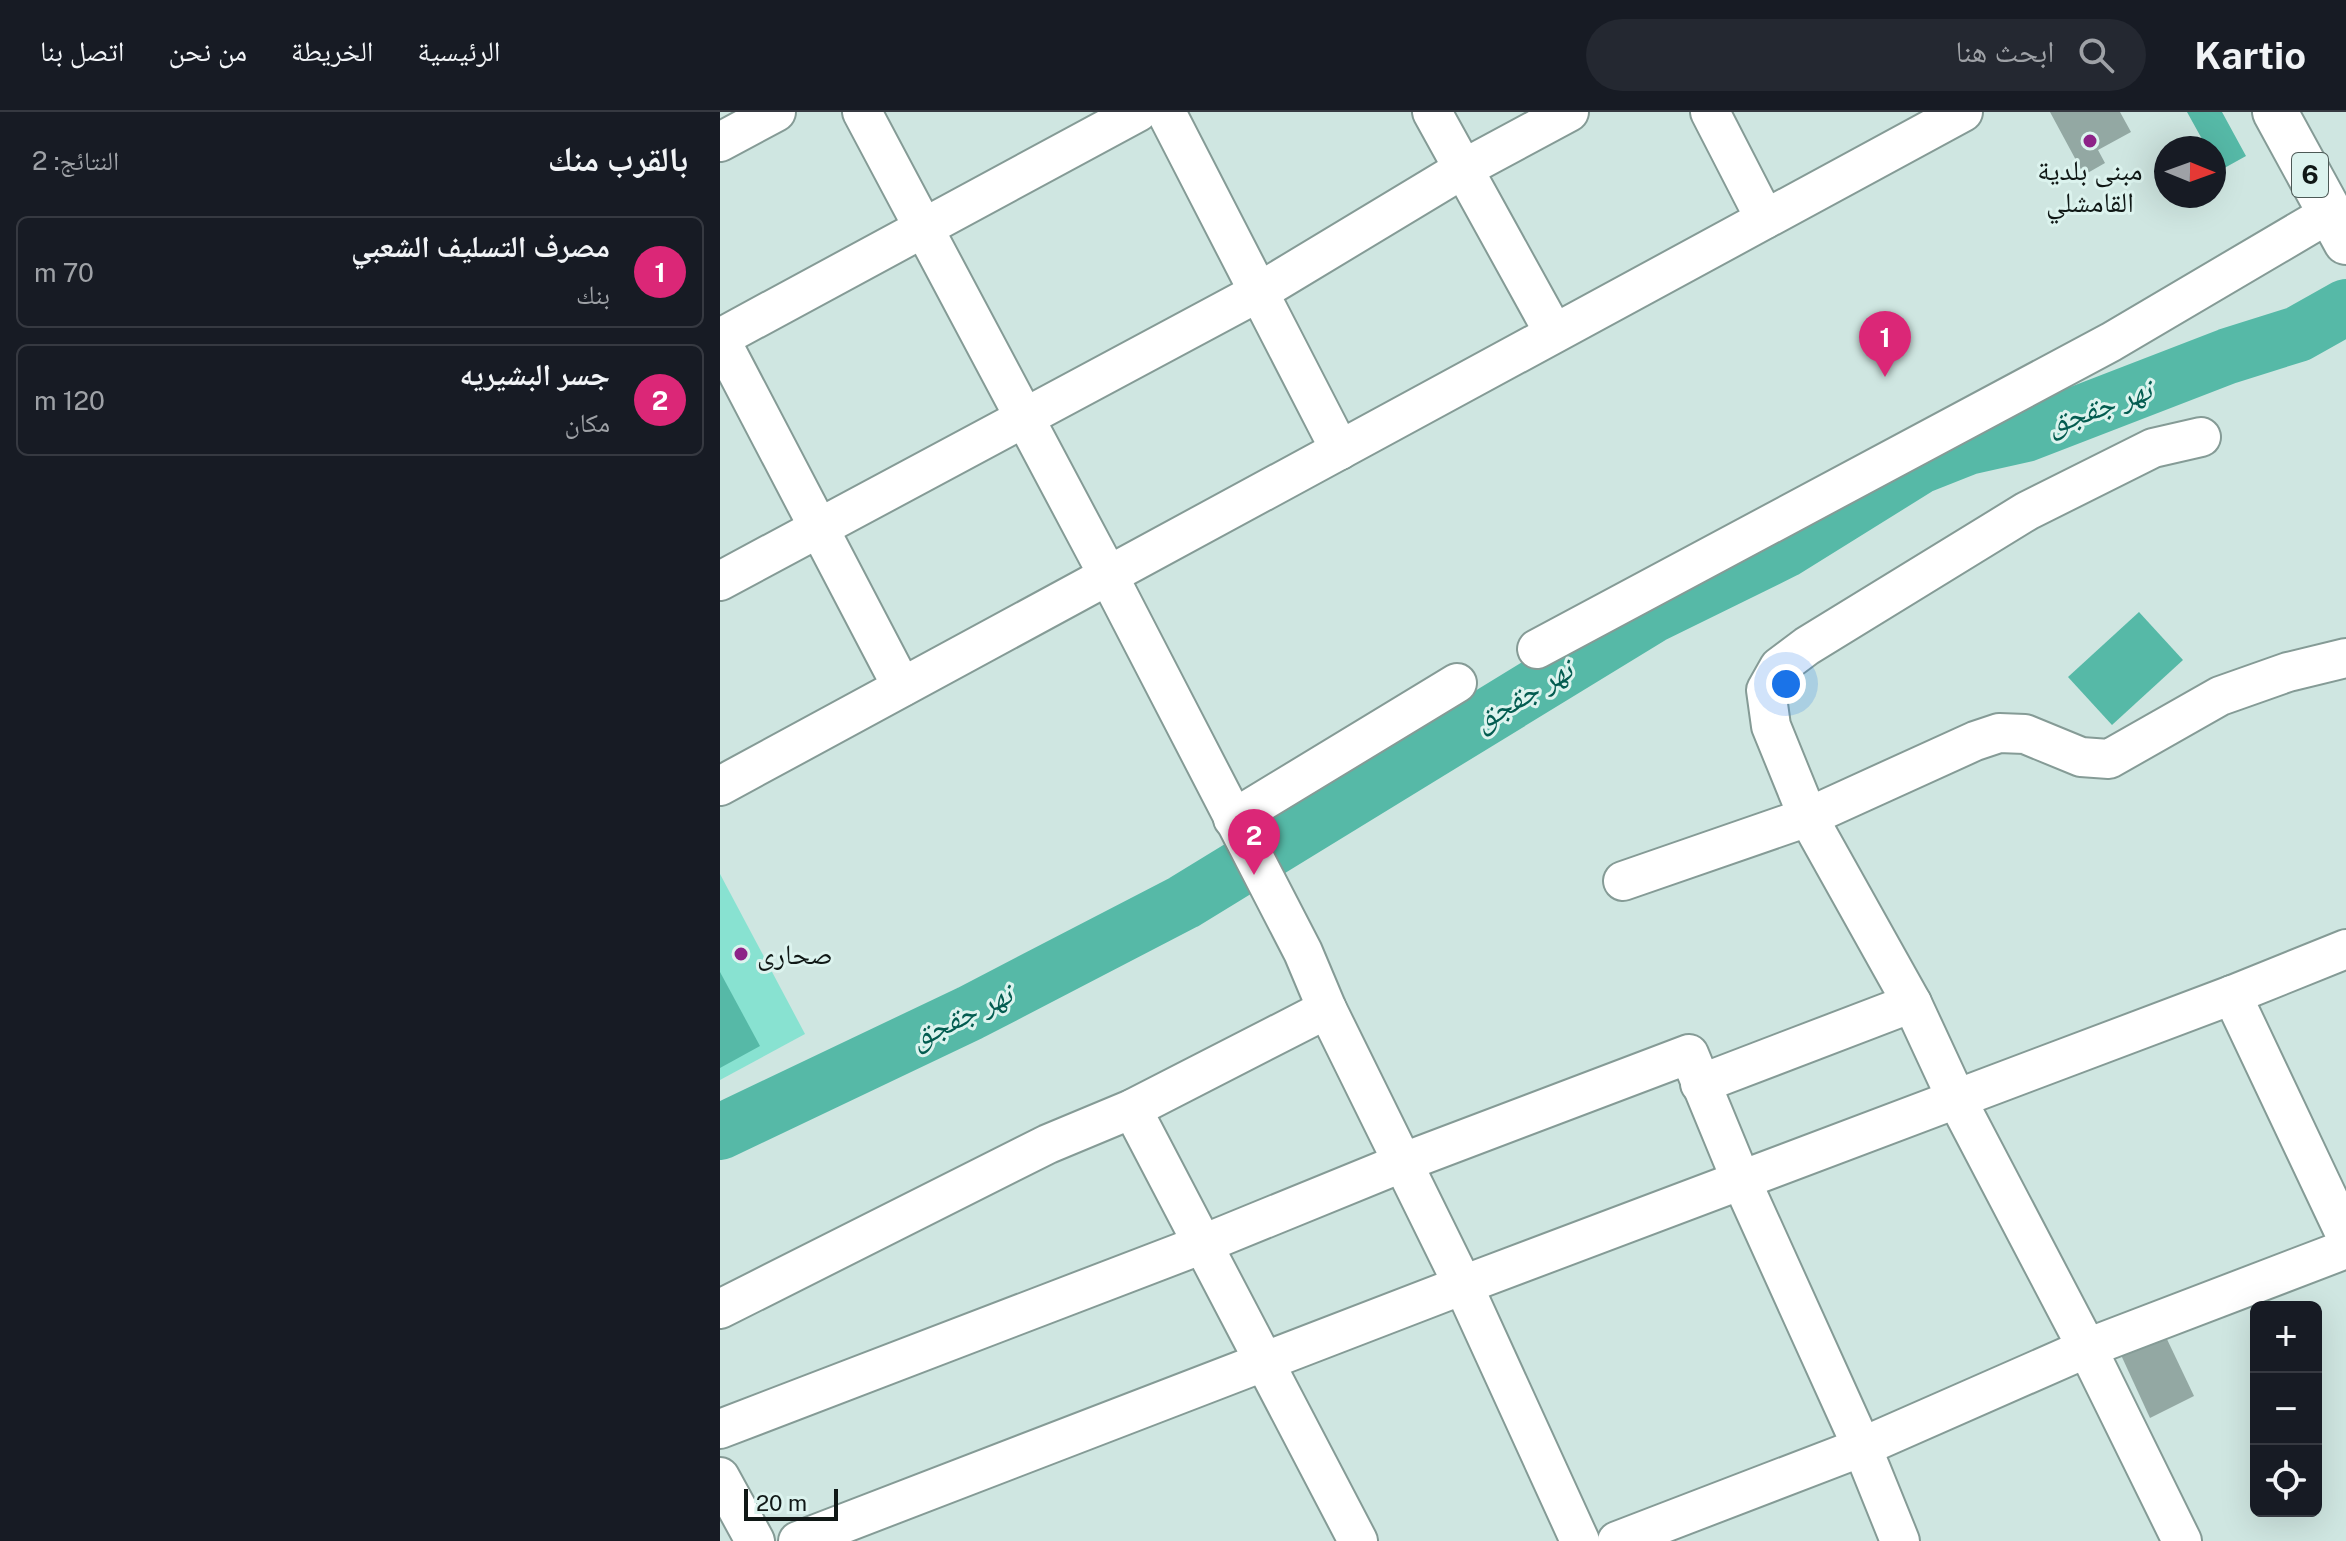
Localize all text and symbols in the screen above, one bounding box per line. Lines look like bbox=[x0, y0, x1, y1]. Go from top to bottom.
search box bbox=[1586, 19, 2146, 91]
text: ابحث هنا bbox=[1956, 33, 2054, 69]
icon: search bbox=[2074, 33, 2118, 77]
text: Kartio bbox=[2194, 33, 2306, 78]
text: اتصل بنا bbox=[40, 34, 124, 67]
text: من نحن bbox=[168, 34, 247, 67]
text: الخريطة bbox=[291, 34, 374, 67]
text: الرئيسية bbox=[418, 34, 501, 67]
marker: مبنى بلدية القامشلي bbox=[2081, 132, 2099, 150]
north arrow bbox=[2154, 136, 2226, 208]
text: بالقرب منك bbox=[548, 139, 688, 179]
text: النتائج: 2 bbox=[32, 145, 119, 176]
place label: مبنى بلدية القامشلي bbox=[2037, 153, 2143, 225]
road number: 6 bbox=[2292, 153, 2328, 197]
text: مصرف التسليف الشعبي bbox=[351, 228, 610, 264]
text: 70 m bbox=[34, 257, 94, 288]
text: 1 bbox=[654, 257, 666, 288]
text: بنك bbox=[576, 279, 610, 310]
pin: 1 bbox=[1859, 311, 1911, 377]
text: جسر البشيريه bbox=[459, 356, 610, 392]
water label: نهر جقجق bbox=[2041, 369, 2161, 443]
text: 120 m bbox=[34, 385, 105, 416]
text: 2 bbox=[652, 385, 668, 416]
text: مكان bbox=[564, 407, 610, 438]
water label: نهر جقجق bbox=[1466, 648, 1583, 739]
your location bbox=[1766, 664, 1806, 704]
pin: 2 bbox=[1228, 809, 1280, 875]
place label: صحارى bbox=[757, 937, 833, 971]
marker: صحارى bbox=[732, 945, 750, 963]
water label: نهر جقجق bbox=[904, 973, 1022, 1056]
map controls bbox=[2250, 1301, 2322, 1517]
button: + bbox=[2250, 1301, 2322, 1373]
button: − bbox=[2250, 1373, 2322, 1445]
button: locate bbox=[2250, 1445, 2322, 1517]
scale bar bbox=[744, 1485, 838, 1521]
text: 20 m bbox=[756, 1490, 807, 1516]

